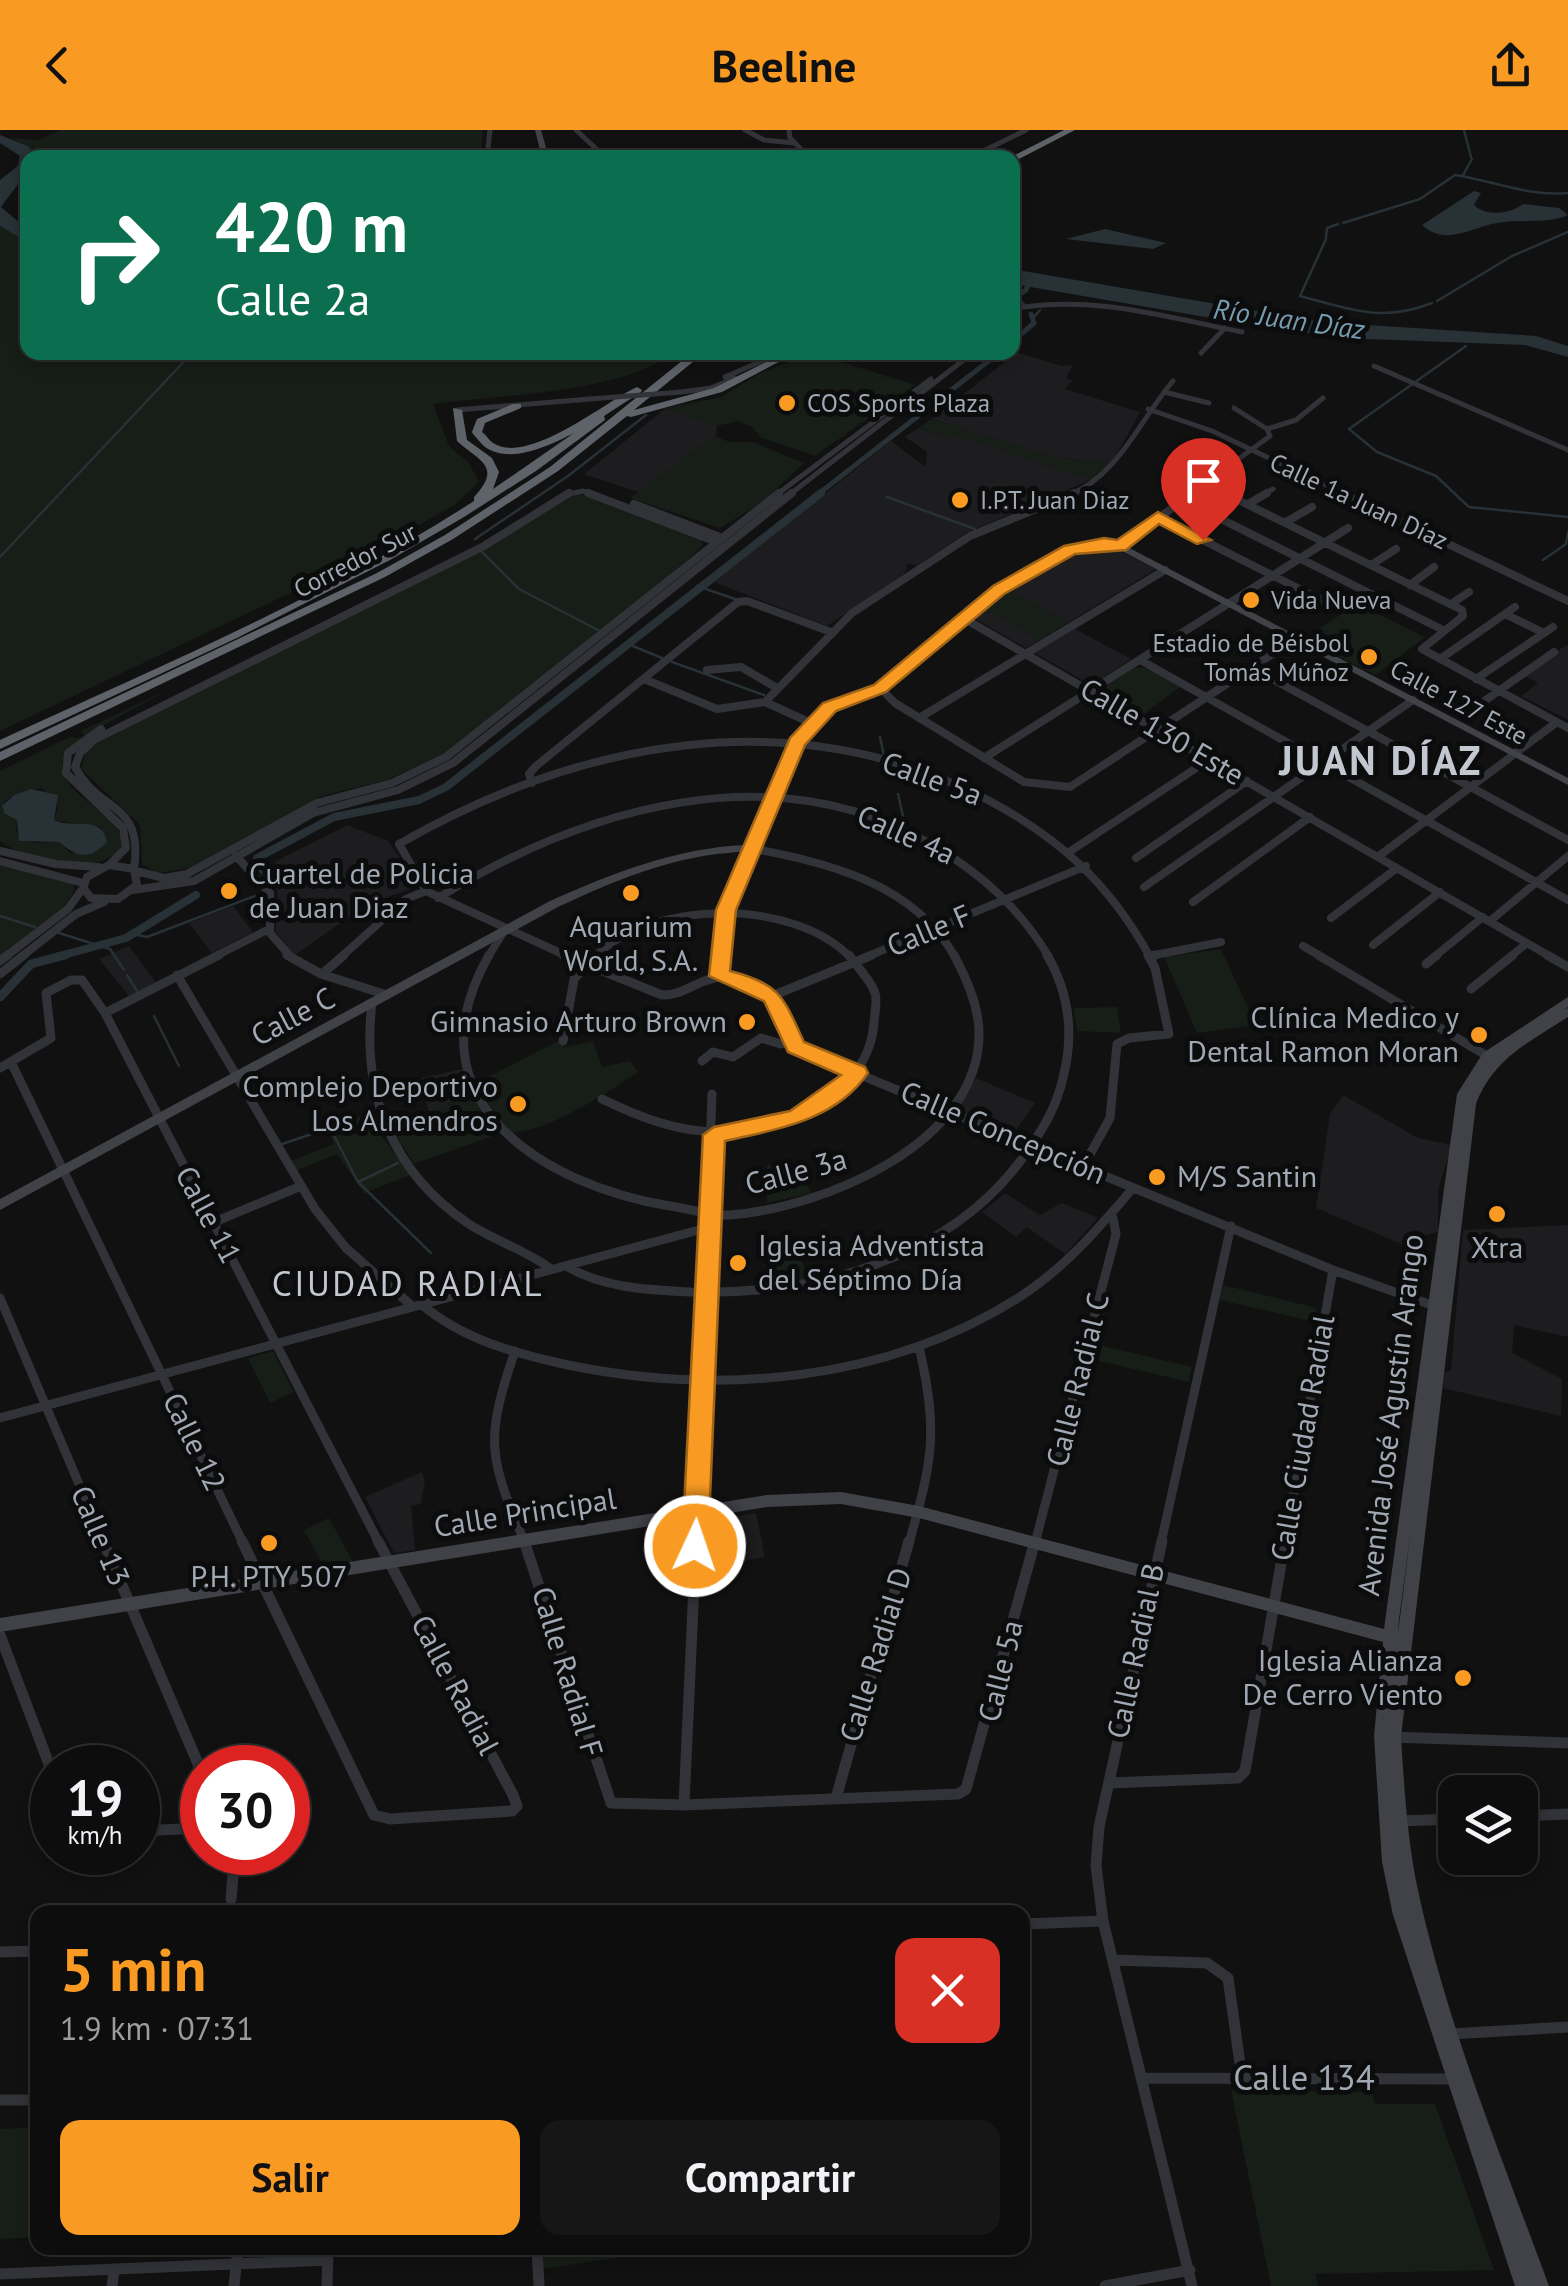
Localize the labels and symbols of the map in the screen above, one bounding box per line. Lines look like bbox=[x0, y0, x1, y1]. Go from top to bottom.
water label: Río Juan Díaz bbox=[1211, 290, 1368, 348]
place label: COS Sports Plaza bbox=[807, 387, 990, 419]
marker: COS Sports Plaza bbox=[776, 392, 798, 414]
pin bbox=[1161, 438, 1246, 541]
street label: Calle 1a Juan Díaz bbox=[1265, 446, 1453, 556]
place label: I.P.T. Juan Diaz bbox=[980, 484, 1129, 516]
marker: I.P.T. Juan Diaz bbox=[949, 489, 971, 511]
street label: Corredor Sur bbox=[288, 515, 422, 605]
place label: Vida Nueva bbox=[1270, 584, 1391, 616]
marker: Vida Nueva bbox=[1240, 589, 1262, 611]
place label: Estadio de Béisbol Tomás Múñoz bbox=[1152, 627, 1350, 688]
marker: Estadio de Béisbol Tomás Múñoz bbox=[1358, 646, 1380, 668]
street label: Calle 127 Este bbox=[1385, 652, 1533, 752]
street label: Calle 130 Este bbox=[1074, 668, 1252, 793]
district label: JUAN DÍAZ bbox=[1278, 734, 1483, 786]
street label: Calle 5a bbox=[877, 742, 988, 814]
street label: Calle 4a bbox=[851, 795, 962, 872]
place label: Cuartel de Policia de Juan Diaz bbox=[249, 853, 474, 926]
marker: Cuartel de Policia de Juan Diaz bbox=[218, 880, 240, 902]
marker: Aquarium World, S.A. bbox=[620, 882, 642, 904]
street label: Calle F bbox=[880, 895, 976, 965]
place label: Aquarium World, S.A. bbox=[564, 906, 698, 979]
street label: Calle C bbox=[244, 977, 341, 1054]
place label: Clínica Medico y Dental Ramon Moran bbox=[1187, 997, 1459, 1070]
place label: Gimnasio Arturo Brown bbox=[430, 1001, 727, 1040]
marker: Gimnasio Arturo Brown bbox=[736, 1011, 758, 1033]
marker: Clínica Medico y Dental Ramon Moran bbox=[1468, 1024, 1490, 1046]
place label: Complejo Deportivo Los Almendros bbox=[242, 1066, 498, 1139]
street label: Calle Concepción bbox=[895, 1071, 1112, 1192]
marker: Complejo Deportivo Los Almendros bbox=[507, 1093, 529, 1115]
street label: Calle 3a bbox=[741, 1138, 851, 1203]
place label: M/S Santin bbox=[1177, 1156, 1317, 1195]
street label: Calle 11 bbox=[167, 1159, 251, 1270]
marker: M/S Santin bbox=[1146, 1166, 1168, 1188]
marker: Xtra bbox=[1486, 1203, 1508, 1225]
place label: Iglesia Adventista del Séptimo Día bbox=[758, 1225, 985, 1298]
place label: Xtra bbox=[1471, 1227, 1523, 1266]
street label: Avenida José Agustín Arango bbox=[1348, 1232, 1431, 1598]
marker: Iglesia Adventista del Séptimo Día bbox=[727, 1252, 749, 1274]
district label: CIUDAD RADIAL bbox=[272, 1260, 544, 1306]
street label: Calle Radial C bbox=[1036, 1289, 1117, 1471]
street label: Calle Ciudad Radial bbox=[1261, 1311, 1342, 1564]
street label: Calle 12 bbox=[155, 1386, 236, 1497]
street label: Calle Principal bbox=[431, 1478, 619, 1545]
street label: Calle 13 bbox=[63, 1479, 140, 1591]
position arrow bbox=[643, 1494, 747, 1598]
marker: P.H. PTY 507 bbox=[258, 1532, 280, 1554]
place label: P.H. PTY 507 bbox=[190, 1556, 348, 1595]
street label: Calle Radial B bbox=[1097, 1560, 1172, 1742]
street label: Calle Radial D bbox=[830, 1563, 920, 1746]
street label: Calle Radial F bbox=[524, 1582, 613, 1761]
street label: Calle Radial bbox=[403, 1608, 509, 1761]
street label: Calle 5a bbox=[968, 1616, 1031, 1726]
place label: Iglesia Alianza De Cerro Viento bbox=[1243, 1640, 1443, 1713]
marker: Iglesia Alianza De Cerro Viento bbox=[1452, 1667, 1474, 1689]
speed limit sign: 30 bbox=[180, 1745, 310, 1875]
street label: Calle 134 bbox=[1233, 2054, 1375, 2100]

